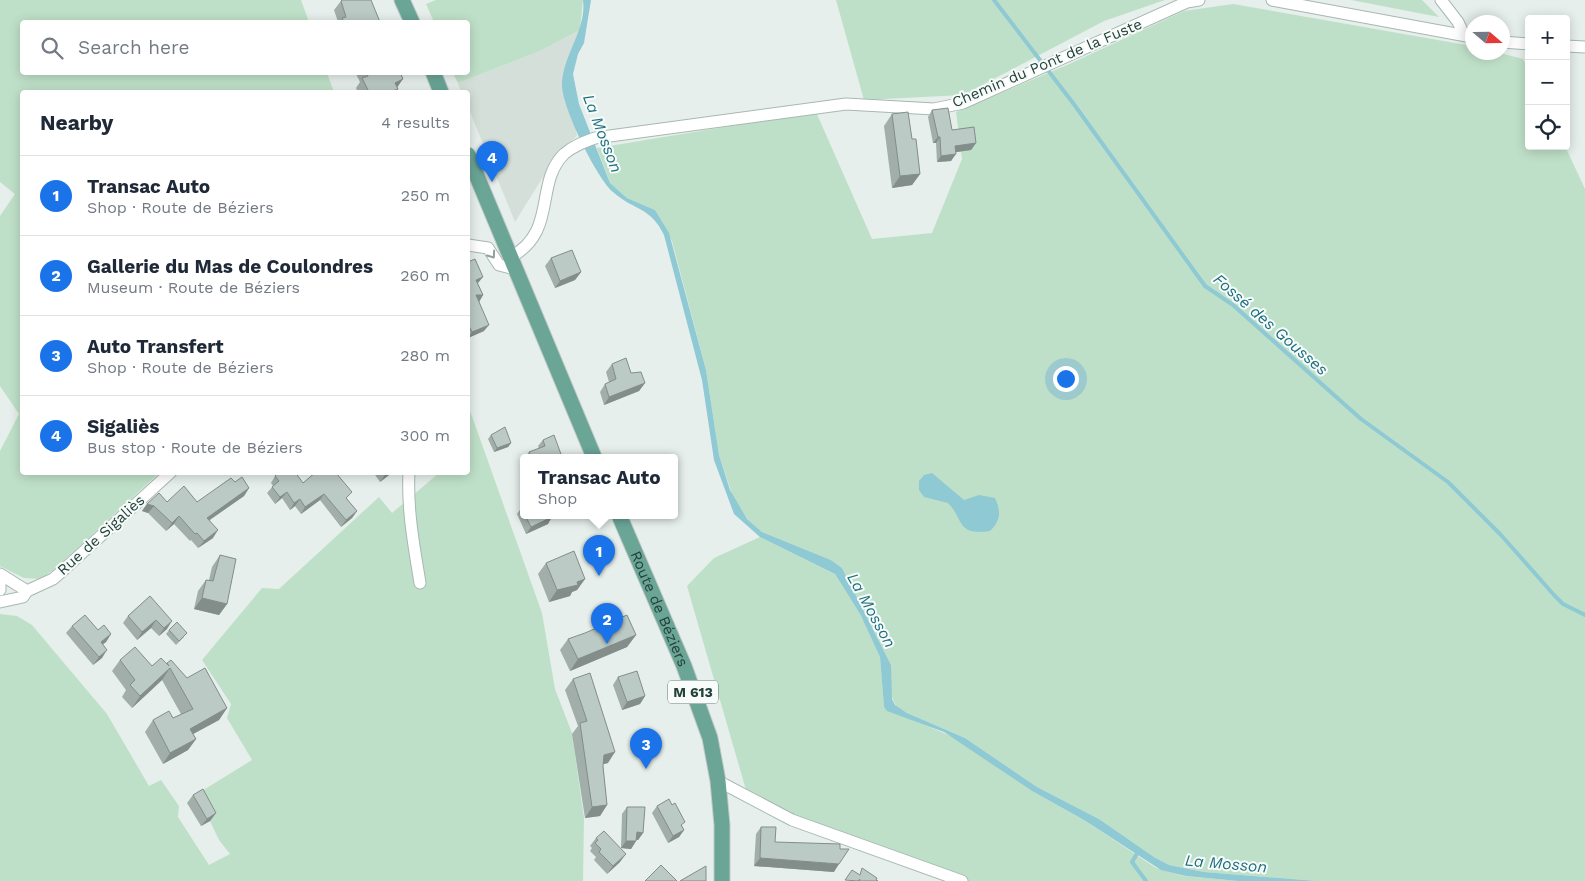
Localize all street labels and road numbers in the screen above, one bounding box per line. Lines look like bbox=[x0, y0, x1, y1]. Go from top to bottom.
street label: Chemin du Pont de la Fuste bbox=[949, 15, 1145, 111]
street label: Rue de Sigaliès bbox=[54, 491, 148, 579]
street label: Route de Béziers bbox=[627, 548, 692, 669]
road number: M 613 bbox=[668, 680, 718, 704]

